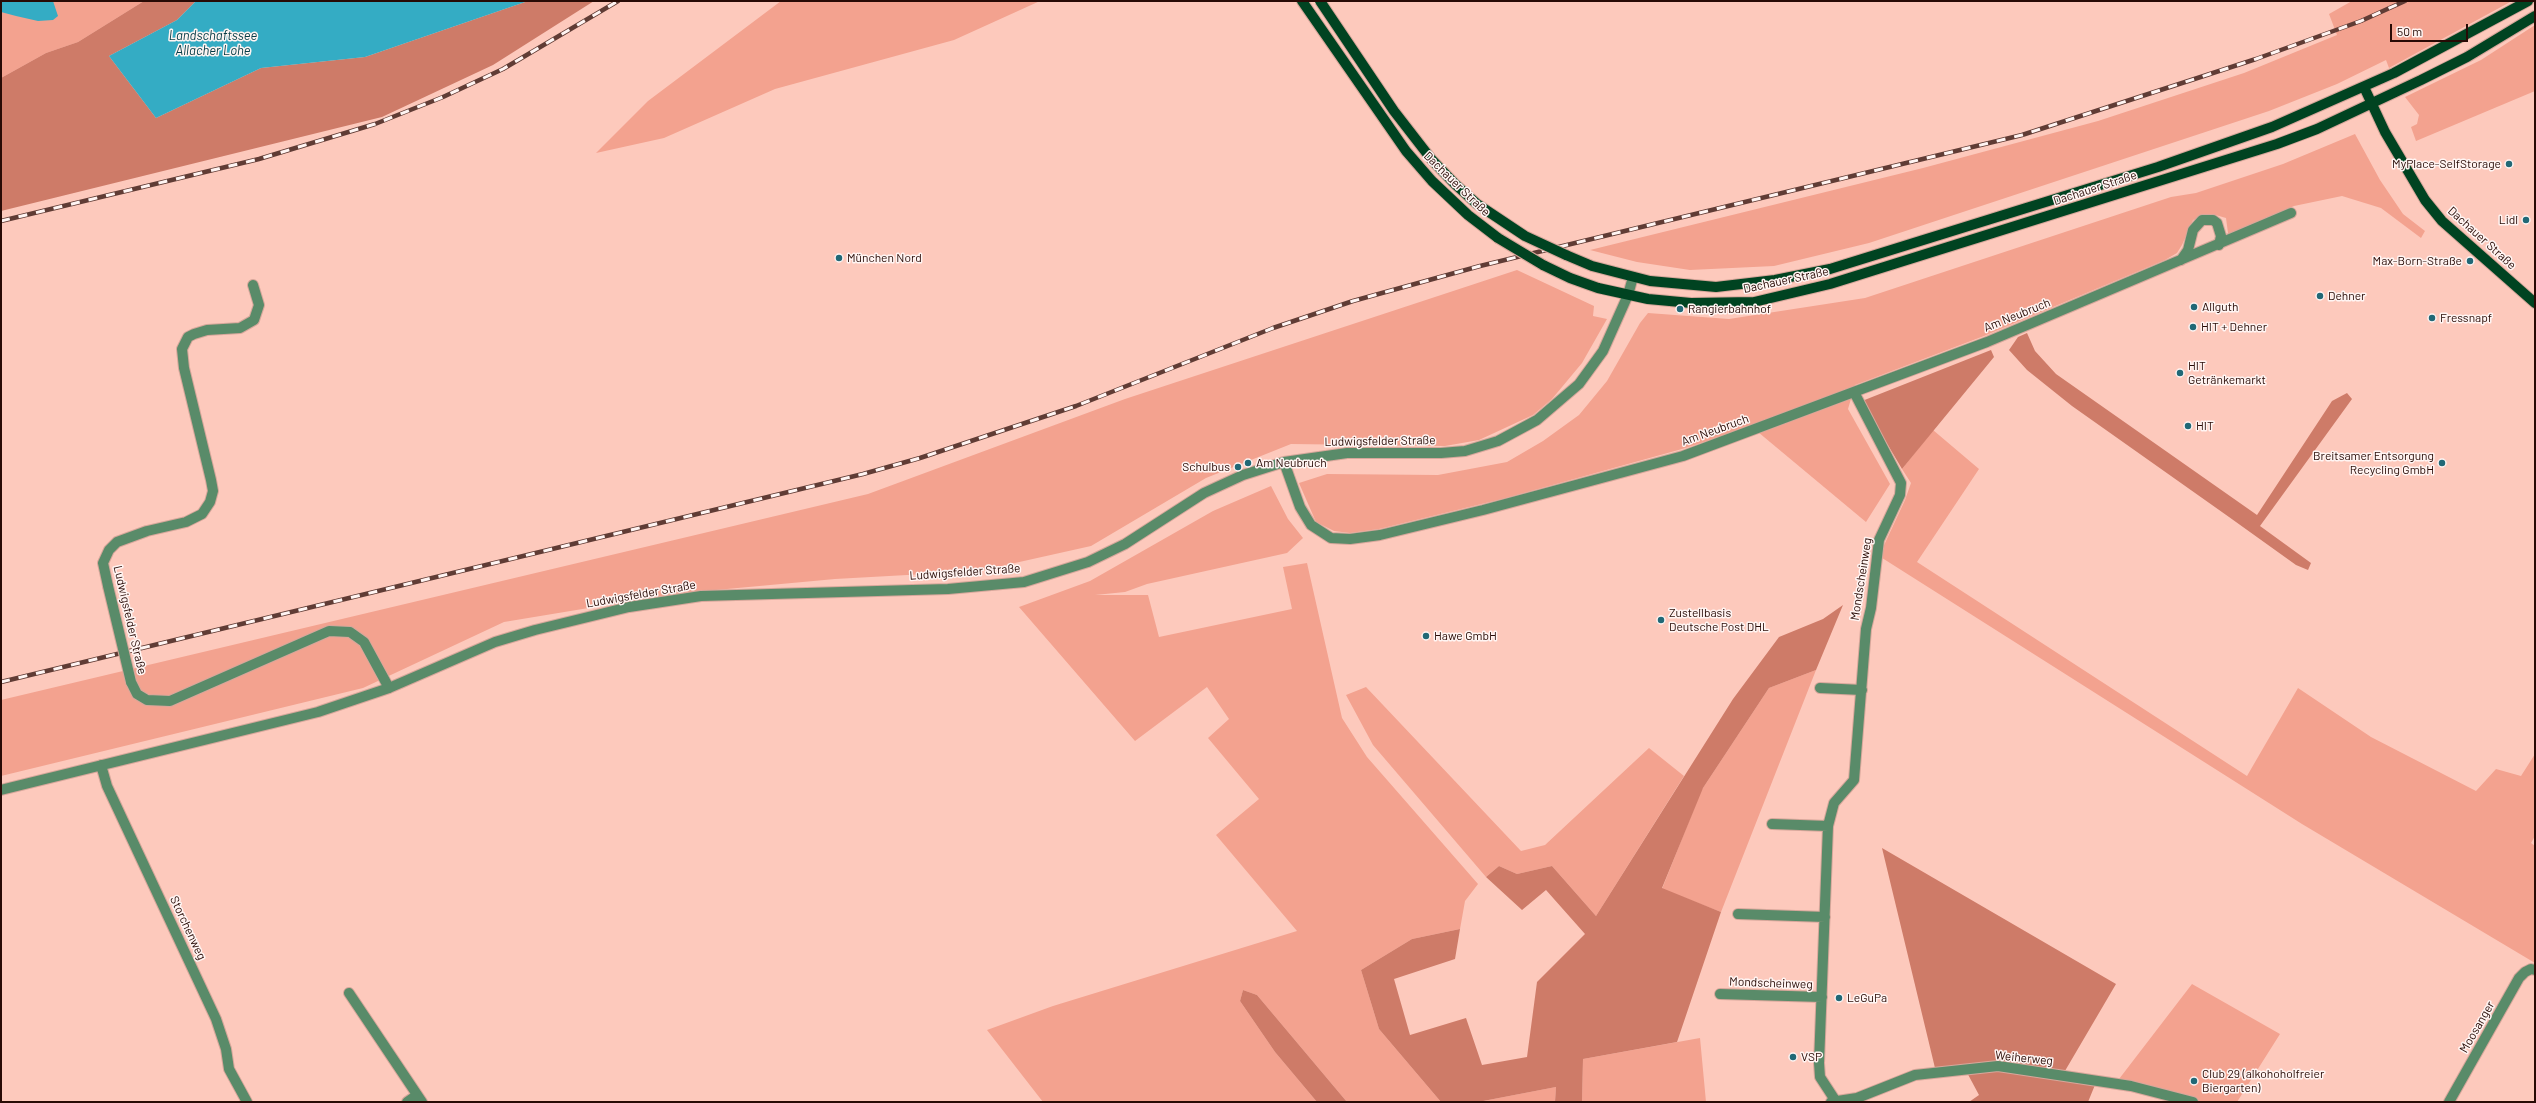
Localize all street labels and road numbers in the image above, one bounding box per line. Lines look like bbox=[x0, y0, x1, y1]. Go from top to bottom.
street label: Dachauer Straße bbox=[1421, 149, 1493, 219]
street label: Dachauer Straße bbox=[2051, 168, 2139, 208]
street label: Dachauer Straße bbox=[2445, 204, 2519, 272]
street label: Dachauer Straße bbox=[1742, 264, 1830, 296]
street label: Am Neubruch bbox=[1982, 295, 2052, 335]
street label: Am Neubruch bbox=[1679, 411, 1751, 449]
street label: Ludwigsfelder Straße bbox=[1324, 433, 1436, 449]
street label: Mondscheinweg bbox=[1847, 537, 1875, 621]
street label: Ludwigsfelder Straße bbox=[909, 561, 1021, 583]
street label: Ludwigsfelder Straße bbox=[110, 564, 150, 676]
street label: Ludwigsfelder Straße bbox=[585, 577, 697, 611]
street label: Storchenweg bbox=[167, 894, 209, 962]
street label: Mondscheinweg bbox=[1729, 974, 1813, 992]
street label: Moosanger bbox=[2456, 999, 2498, 1055]
street label: Weiherweg bbox=[1994, 1048, 2054, 1068]

